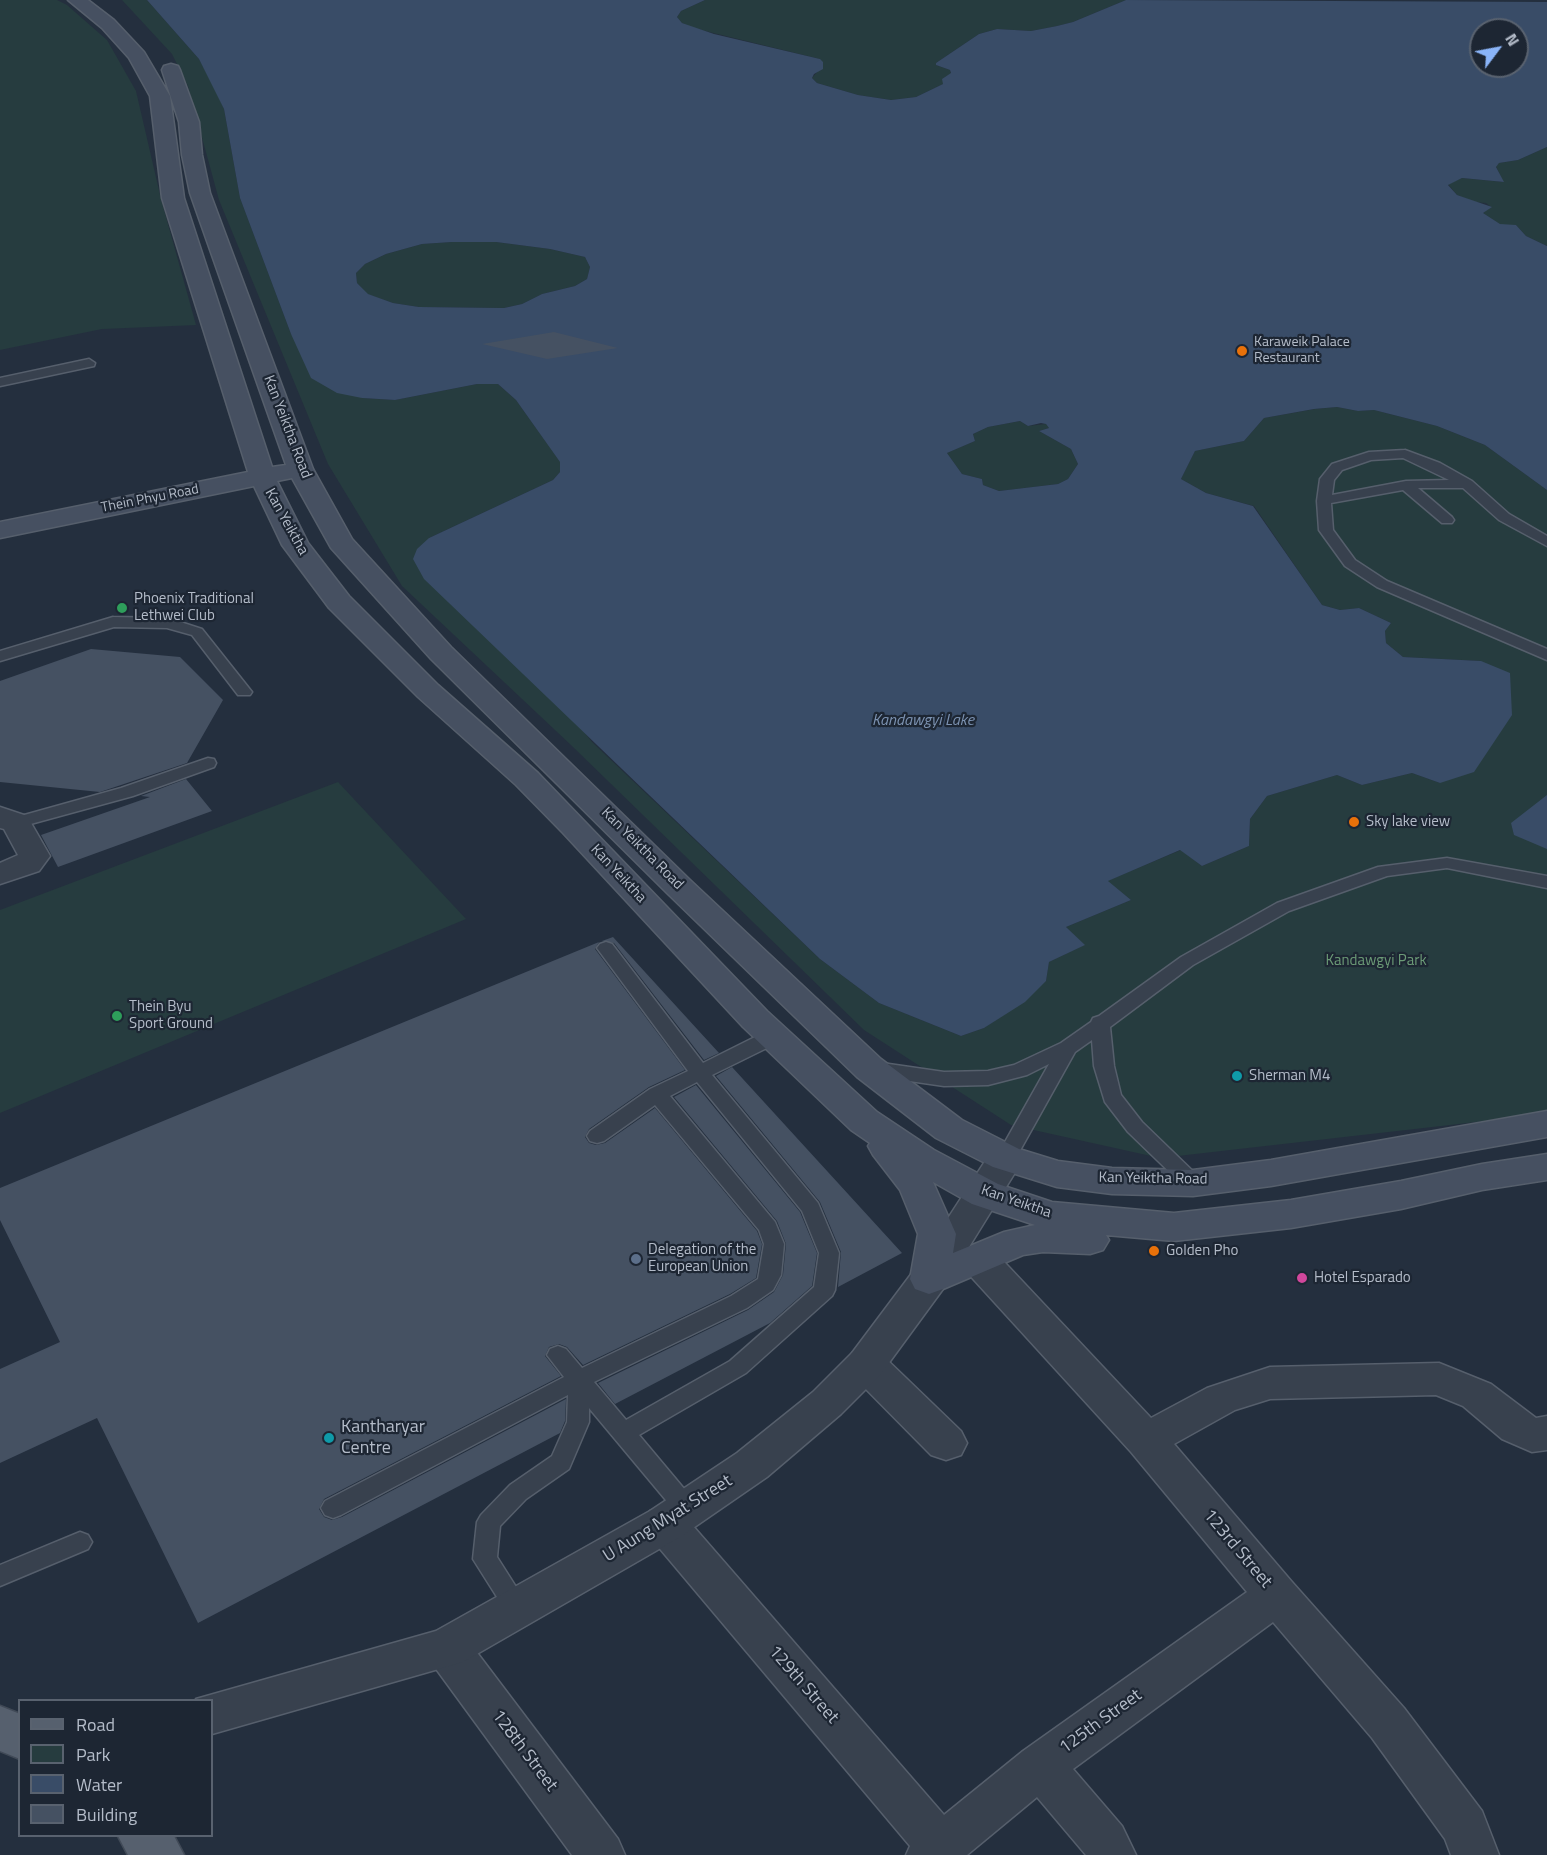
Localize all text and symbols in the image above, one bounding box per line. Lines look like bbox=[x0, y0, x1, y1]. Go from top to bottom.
north arrow bbox=[1469, 18, 1529, 78]
text: N bbox=[1499, 28, 1526, 51]
place label: Karaweik Palace Restaurant bbox=[1254, 335, 1350, 368]
marker: Karaweik Palace Restaurant bbox=[1235, 344, 1249, 358]
street label: Kan Yeiktha Road bbox=[259, 373, 315, 481]
street label: Thein Phyu Road bbox=[100, 481, 200, 517]
street label: Kan Yeiktha bbox=[260, 486, 312, 558]
place label: Phoenix Traditional Lethwei Club bbox=[134, 590, 254, 625]
marker: Phoenix Traditional Lethwei Club bbox=[115, 601, 129, 615]
water label: Kandawgyi Lake bbox=[872, 711, 974, 731]
street label: Kan Yeiktha Road bbox=[597, 804, 687, 894]
place label: Sky lake view bbox=[1366, 813, 1450, 831]
marker: Sky lake view bbox=[1347, 815, 1361, 829]
street label: Kan Yeiktha bbox=[586, 841, 650, 907]
park label: Kandawgyi Park bbox=[1325, 952, 1427, 970]
place label: Thein Byu Sport Ground bbox=[129, 998, 213, 1033]
marker: Thein Byu Sport Ground bbox=[110, 1009, 124, 1023]
place label: Sherman M4 bbox=[1249, 1067, 1330, 1085]
marker: Sherman M4 bbox=[1230, 1069, 1244, 1083]
street label: Kan Yeiktha Road bbox=[1098, 1169, 1208, 1189]
street label: Kan Yeiktha bbox=[978, 1182, 1054, 1222]
place label: Delegation of the European Union bbox=[648, 1241, 756, 1276]
place label: Golden Pho bbox=[1166, 1242, 1238, 1260]
marker: Golden Pho bbox=[1147, 1244, 1161, 1258]
marker: Delegation of the European Union bbox=[629, 1252, 643, 1266]
place label: Hotel Esparado bbox=[1314, 1269, 1411, 1287]
marker: Hotel Esparado bbox=[1295, 1271, 1309, 1285]
place label: Kantharyar Centre bbox=[341, 1417, 425, 1460]
marker: Kantharyar Centre bbox=[322, 1431, 336, 1445]
street label: U Aung Myat Street bbox=[599, 1471, 737, 1567]
street label: 123rd Street bbox=[1198, 1505, 1276, 1593]
street label: 129th Street bbox=[763, 1641, 843, 1729]
street label: 125th Street bbox=[1056, 1685, 1146, 1759]
legend bbox=[18, 1699, 213, 1837]
street label: 128th Street bbox=[486, 1706, 562, 1796]
text: Road bbox=[76, 1711, 115, 1738]
text: Park bbox=[76, 1741, 110, 1768]
text: Water bbox=[76, 1771, 122, 1798]
text: Building bbox=[76, 1801, 137, 1828]

